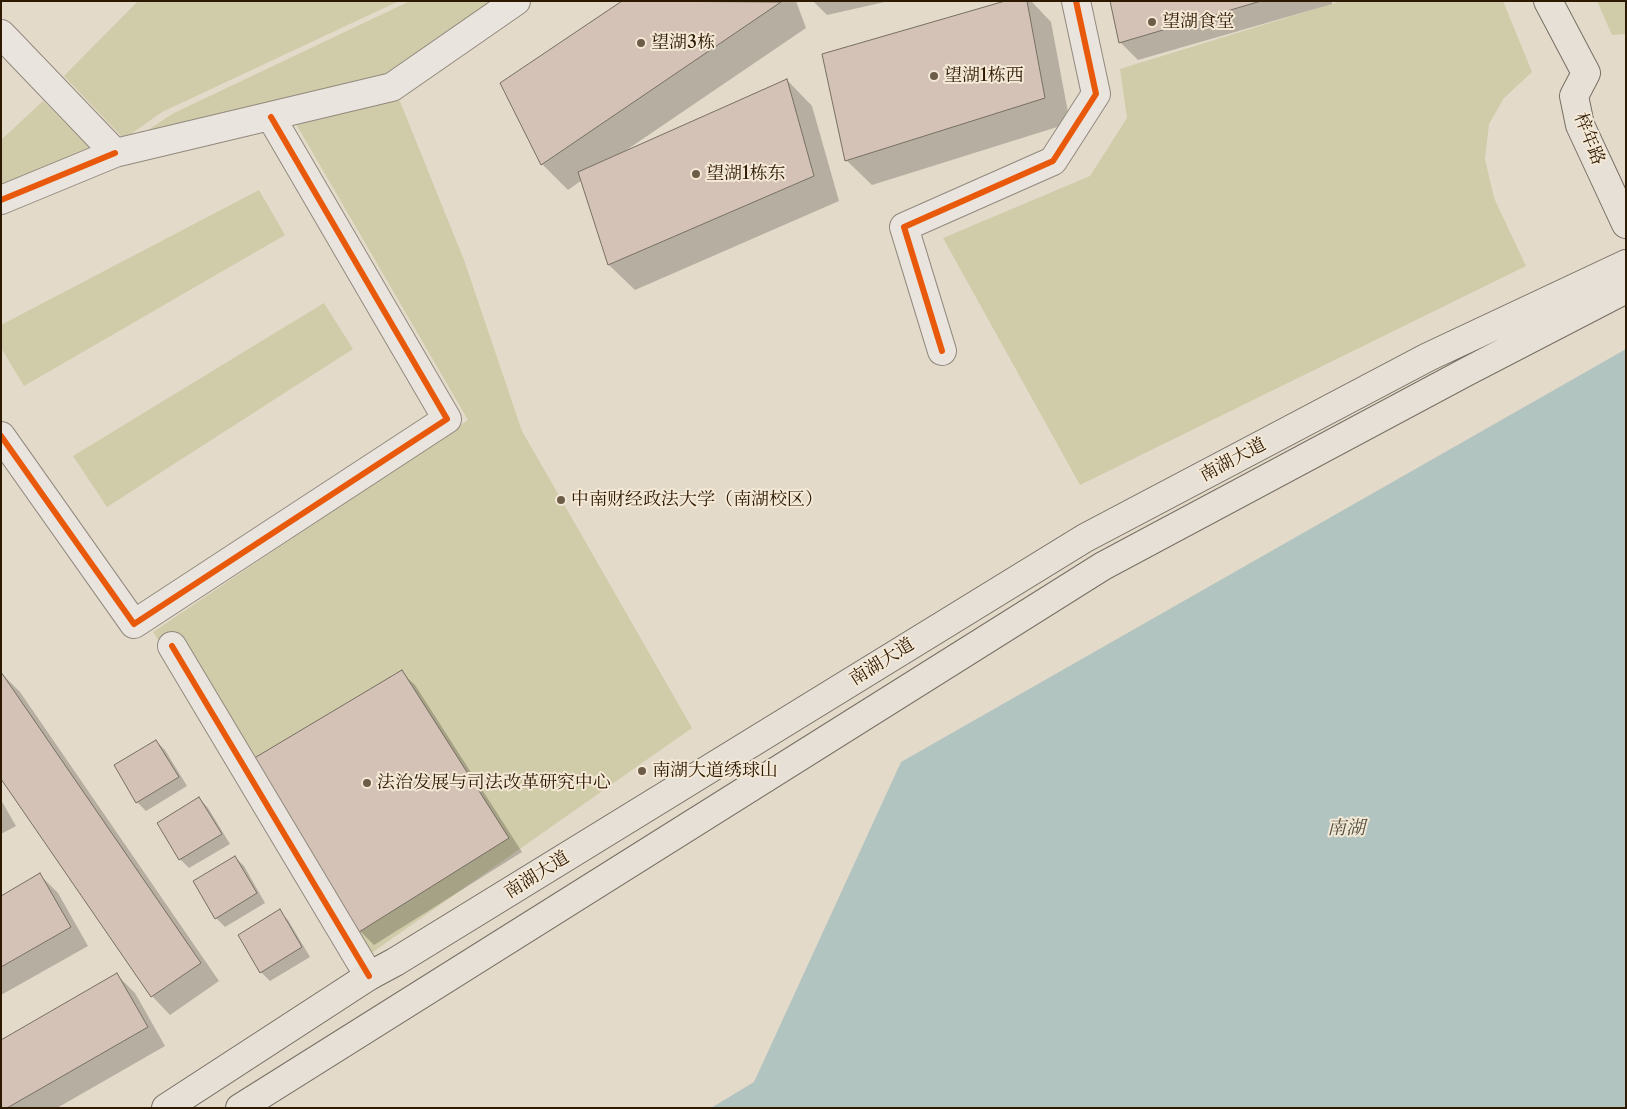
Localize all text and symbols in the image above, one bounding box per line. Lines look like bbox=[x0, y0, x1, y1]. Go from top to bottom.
place label: 望湖食堂 bbox=[1162, 11, 1234, 33]
marker: 望湖食堂 bbox=[1146, 16, 1158, 28]
place label: 望湖3栋 bbox=[651, 32, 715, 54]
marker: 望湖3栋 bbox=[635, 37, 647, 49]
place label: 望湖1栋西 bbox=[944, 65, 1024, 87]
marker: 望湖1栋西 bbox=[928, 70, 940, 82]
street label: 梓年路 bbox=[1569, 110, 1609, 168]
place label: 望湖1栋东 bbox=[706, 163, 786, 185]
marker: 望湖1栋东 bbox=[690, 168, 702, 180]
street label: 南湖大道 bbox=[1196, 434, 1270, 486]
place label: 中南财经政法大学（南湖校区） bbox=[571, 489, 823, 511]
marker: 中南财经政法大学（南湖校区） bbox=[555, 494, 567, 506]
street label: 南湖大道 bbox=[846, 634, 918, 690]
place label: 南湖大道绣球山 bbox=[652, 760, 778, 782]
marker: 南湖大道绣球山 bbox=[636, 765, 648, 777]
place label: 法治发展与司法改革研究中心 bbox=[377, 772, 611, 794]
marker: 法治发展与司法改革研究中心 bbox=[361, 777, 373, 789]
water label: 南湖 bbox=[1327, 818, 1365, 840]
street label: 南湖大道 bbox=[501, 847, 573, 903]

